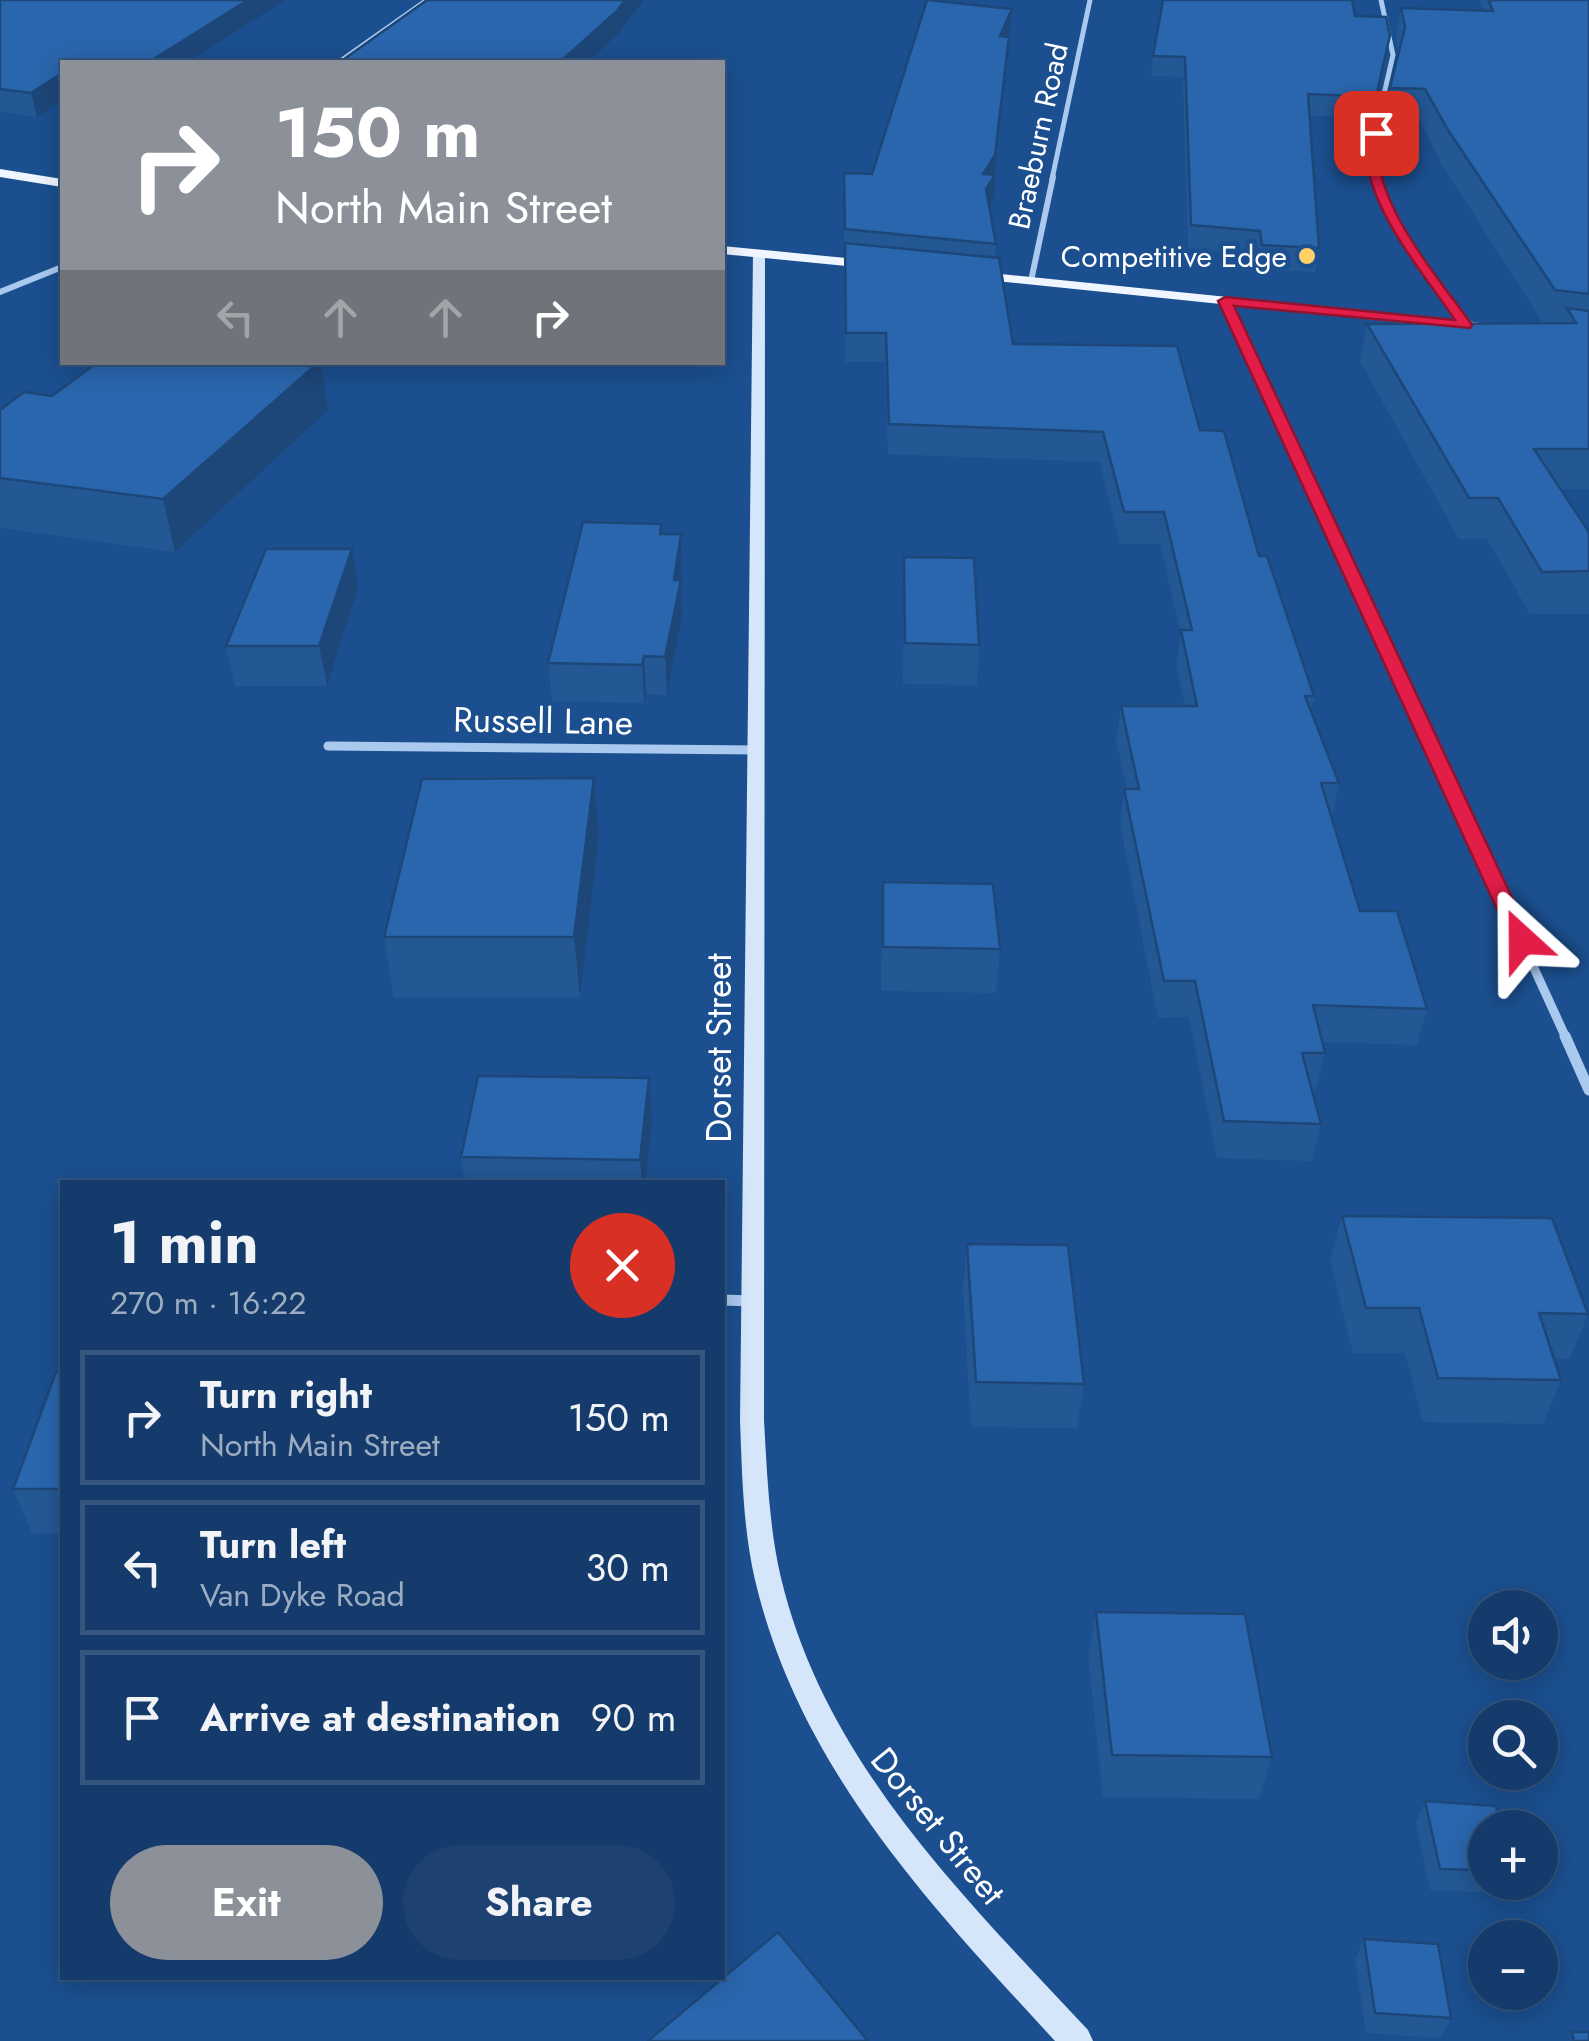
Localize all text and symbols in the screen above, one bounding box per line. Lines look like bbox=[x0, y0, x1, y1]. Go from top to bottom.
street label: Braeburn Road bbox=[997, 39, 1079, 233]
text: 150 m bbox=[275, 82, 481, 183]
pin bbox=[1334, 91, 1419, 176]
icon: right bbox=[110, 100, 240, 230]
icon: arrive bbox=[1349, 106, 1404, 161]
text: North Main Street bbox=[275, 175, 612, 240]
place label: Competitive Edge bbox=[1061, 235, 1287, 278]
marker: Competitive Edge bbox=[1296, 245, 1318, 267]
icon: left bbox=[208, 290, 263, 345]
icon: ahead bbox=[313, 290, 368, 345]
icon: ahead bbox=[418, 290, 473, 345]
icon: right bbox=[523, 290, 578, 345]
street label: Russell Lane bbox=[453, 694, 633, 748]
position arrow bbox=[1470, 888, 1574, 992]
street label: Dorset Street bbox=[694, 953, 744, 1143]
text: 1 min bbox=[110, 1199, 259, 1286]
button: close bbox=[570, 1213, 675, 1318]
text: 270 m · 16:22 bbox=[110, 1280, 306, 1326]
text: Turn right bbox=[200, 1367, 372, 1422]
icon: right bbox=[115, 1390, 170, 1445]
text: 150 m bbox=[568, 1390, 670, 1445]
text: North Main Street bbox=[200, 1422, 440, 1468]
text: Turn left bbox=[200, 1517, 346, 1572]
icon: left bbox=[115, 1540, 170, 1595]
text: 30 m bbox=[585, 1540, 670, 1595]
text: Van Dyke Road bbox=[200, 1572, 405, 1618]
map controls bbox=[1468, 1590, 1558, 2010]
button: sound bbox=[1468, 1590, 1558, 1680]
icon: arrive bbox=[115, 1690, 170, 1745]
text: Arrive at destination bbox=[200, 1690, 561, 1745]
text: 90 m bbox=[591, 1690, 676, 1745]
button: search bbox=[1468, 1700, 1558, 1790]
street label: Dorset Street bbox=[859, 1737, 1017, 1916]
button: + bbox=[1468, 1810, 1558, 1900]
button: Exit bbox=[110, 1845, 383, 1960]
button: Share bbox=[403, 1845, 675, 1960]
button: − bbox=[1468, 1920, 1558, 2010]

